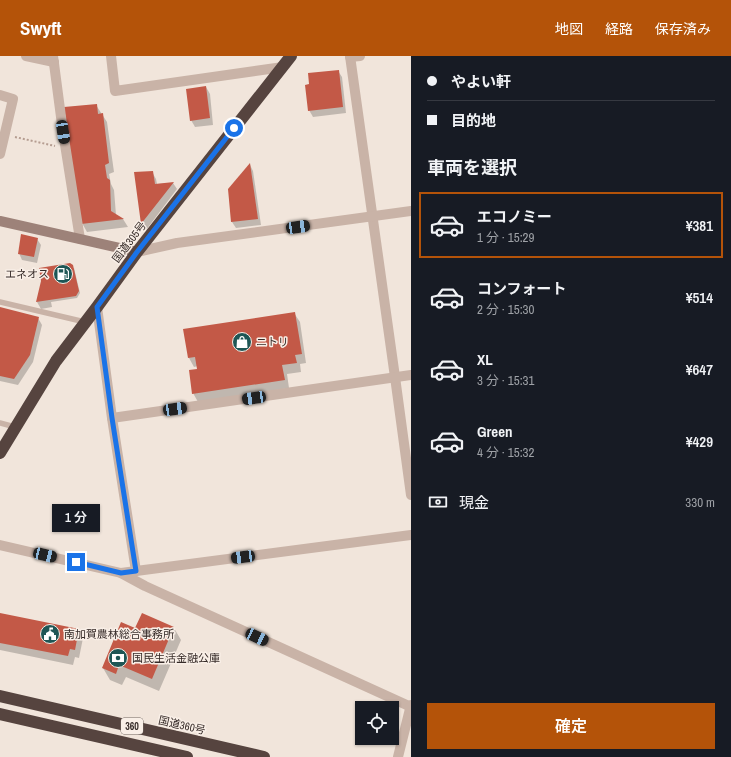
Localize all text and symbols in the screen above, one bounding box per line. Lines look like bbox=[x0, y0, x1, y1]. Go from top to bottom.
text: Swyft bbox=[20, 15, 62, 41]
text: 地図 bbox=[555, 20, 583, 38]
text: 経路 bbox=[605, 20, 633, 38]
text: 保存済み bbox=[655, 20, 711, 38]
text: やよい軒 bbox=[451, 71, 511, 92]
text: 目的地 bbox=[451, 110, 496, 131]
car bbox=[55, 119, 71, 145]
route start bbox=[225, 119, 243, 137]
text: 車両を選択 bbox=[427, 155, 517, 180]
text: エコノミー bbox=[477, 206, 552, 227]
icon: car bbox=[429, 207, 465, 243]
text: ¥381 bbox=[686, 215, 713, 236]
street label: 国道305号 bbox=[109, 219, 149, 265]
car bbox=[285, 219, 311, 235]
text: 1 分 · 15:29 bbox=[477, 229, 534, 246]
fuel station icon: エネオス bbox=[52, 263, 74, 285]
place label: エネオス bbox=[5, 267, 49, 281]
text: コンフォート bbox=[477, 278, 567, 299]
icon: car bbox=[429, 279, 465, 315]
text: ¥514 bbox=[686, 287, 713, 308]
text: 2 分 · 15:30 bbox=[477, 301, 534, 318]
shop icon: ニトリ bbox=[231, 331, 253, 353]
place label: ニトリ bbox=[256, 335, 289, 349]
text: XL bbox=[477, 349, 493, 370]
icon: car bbox=[429, 351, 465, 387]
text: ¥647 bbox=[686, 359, 713, 380]
text: 3 分 · 15:31 bbox=[477, 372, 534, 389]
car bbox=[241, 390, 267, 406]
car bbox=[162, 401, 188, 417]
text: Green bbox=[477, 421, 513, 442]
icon: car bbox=[429, 423, 465, 459]
text: ¥429 bbox=[686, 431, 713, 452]
text: 4 分 · 15:32 bbox=[477, 444, 534, 461]
icon: cash bbox=[427, 491, 449, 513]
text: 現金 bbox=[459, 492, 489, 513]
text: 330 m bbox=[685, 494, 715, 511]
callout: 1 分 bbox=[52, 504, 100, 532]
text: 1 分 bbox=[65, 509, 87, 526]
car bbox=[32, 546, 58, 564]
car bbox=[230, 550, 256, 564]
route end bbox=[67, 553, 85, 571]
public building icon: 南加賀農林総合事務所 bbox=[39, 623, 61, 645]
car bbox=[244, 626, 270, 648]
place label: 南加賀農林総合事務所 bbox=[64, 627, 175, 641]
bank icon: 国民生活金融公庫 bbox=[107, 647, 129, 669]
place label: 国民生活金融公庫 bbox=[132, 651, 220, 665]
map controls bbox=[355, 701, 399, 745]
button: locate bbox=[355, 701, 399, 745]
button: 確定 bbox=[427, 703, 715, 749]
street label: 国道360号 bbox=[157, 713, 207, 737]
road number: 360 bbox=[121, 718, 143, 734]

